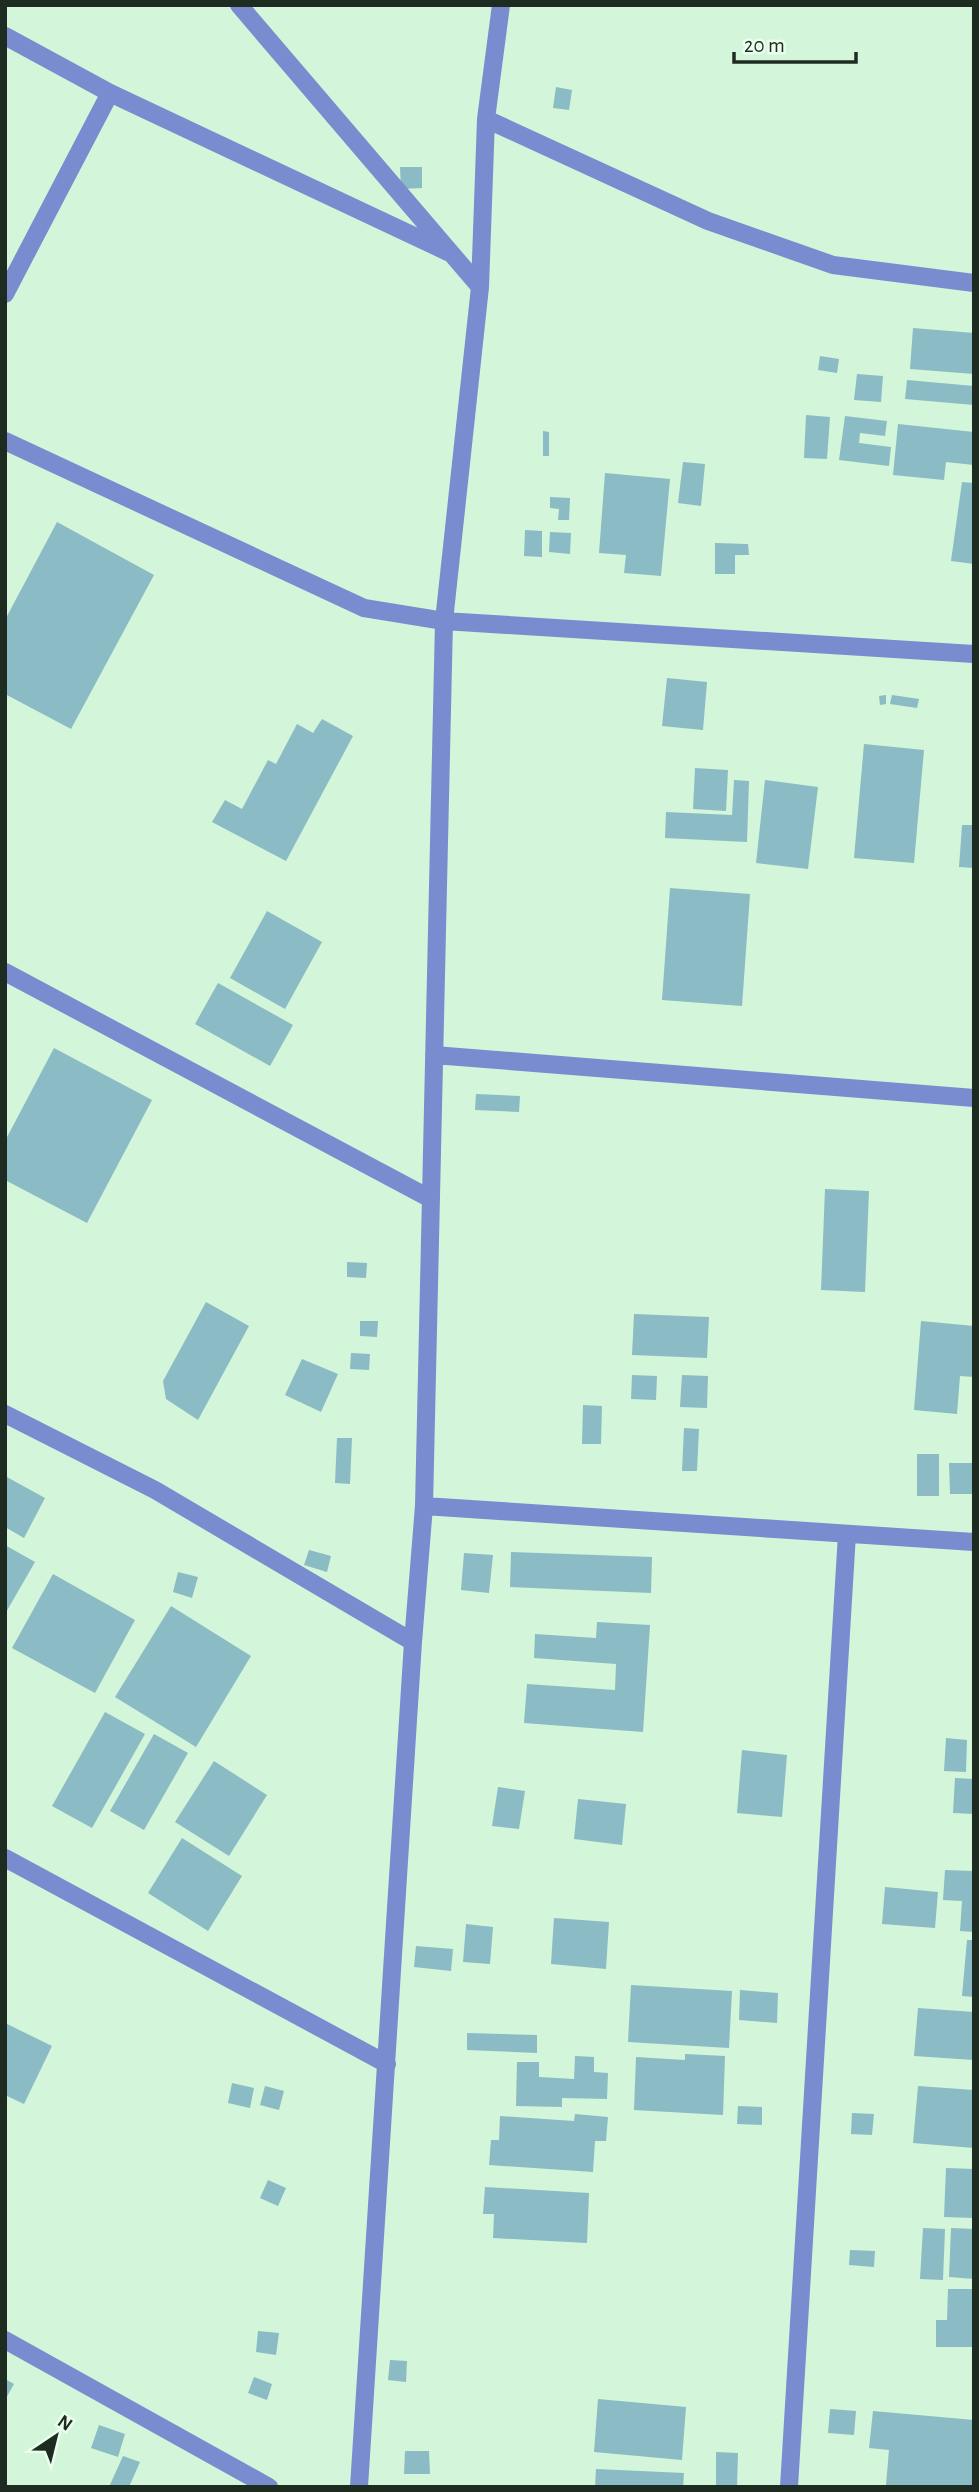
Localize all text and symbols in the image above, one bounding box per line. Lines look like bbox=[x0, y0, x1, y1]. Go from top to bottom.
scale bar bbox=[734, 21, 856, 65]
text: 20 m bbox=[744, 35, 785, 56]
north arrow bbox=[21, 2401, 91, 2471]
text: N bbox=[54, 2412, 76, 2435]

